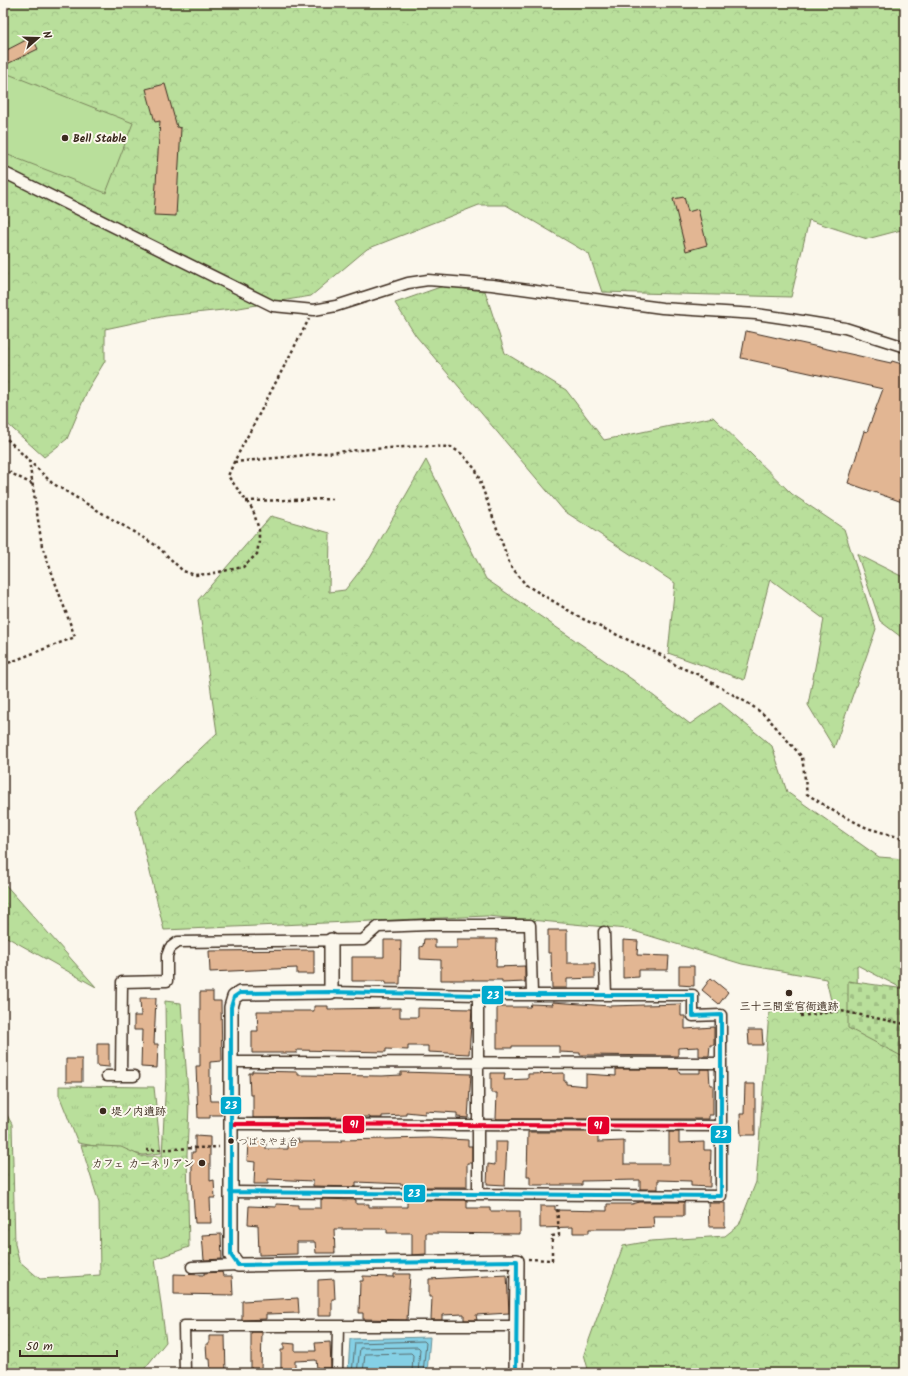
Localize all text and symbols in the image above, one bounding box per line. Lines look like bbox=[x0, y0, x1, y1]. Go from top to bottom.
north arrow bbox=[18, 18, 58, 58]
text: N bbox=[37, 29, 56, 41]
place label: Bell Stable bbox=[73, 130, 127, 148]
marker: Bell Stable bbox=[60, 133, 70, 143]
line badge: 23 bbox=[481, 985, 504, 1005]
text: 23 bbox=[487, 987, 499, 1005]
marker: 三十三間堂官衙遺跡 bbox=[784, 988, 794, 998]
place label: 三十三間堂官衙遺跡 bbox=[740, 998, 839, 1016]
line badge: 23 bbox=[220, 1096, 242, 1115]
text: 23 bbox=[225, 1097, 237, 1115]
place label: 堤ノ内遺跡 bbox=[111, 1103, 166, 1121]
marker: 堤ノ内遺跡 bbox=[98, 1106, 108, 1116]
line badge: 91 bbox=[342, 1115, 365, 1134]
text: 91 bbox=[350, 1116, 359, 1134]
line badge: 91 bbox=[587, 1116, 610, 1135]
text: 91 bbox=[594, 1117, 603, 1135]
line badge: 23 bbox=[710, 1125, 732, 1144]
text: 23 bbox=[715, 1126, 727, 1144]
place label: つばきやま台 bbox=[238, 1134, 298, 1150]
marker: つばきやま台 bbox=[226, 1136, 236, 1146]
place label: カフェ カーネリアン bbox=[92, 1155, 194, 1173]
marker: カフェ カーネリアン bbox=[197, 1158, 207, 1168]
line badge: 23 bbox=[403, 1184, 426, 1203]
text: 23 bbox=[408, 1185, 420, 1203]
scale bar bbox=[20, 1332, 117, 1358]
text: 50 m bbox=[26, 1337, 53, 1356]

